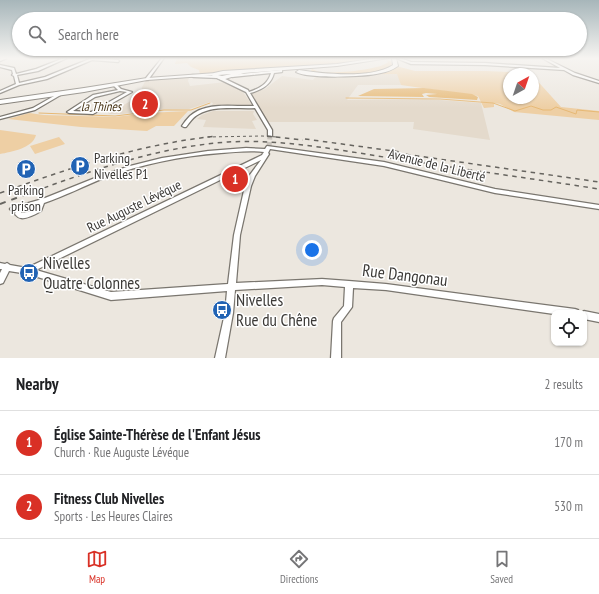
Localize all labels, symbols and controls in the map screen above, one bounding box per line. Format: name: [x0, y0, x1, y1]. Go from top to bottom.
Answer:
search box: [12, 12, 587, 56]
icon: search: [26, 23, 48, 45]
text: Search here: [58, 25, 119, 44]
north arrow: [503, 68, 539, 104]
pin: 2: [132, 89, 158, 119]
water label: la Thines: [81, 98, 123, 115]
street label: Avenue de la Liberté: [387, 144, 488, 186]
place label: Parking Nivelles P1: [94, 149, 148, 183]
parking icon: Parking Nivelles P1: [69, 155, 91, 177]
parking icon: Parking prison: [15, 158, 37, 180]
pin: 1: [222, 164, 248, 194]
street label: Rue Auguste Lévéque: [84, 175, 184, 237]
place label: Parking prison: [8, 181, 44, 215]
your location: [302, 240, 322, 260]
place label: Nivelles Quatre Colonnes: [43, 252, 140, 294]
street label: Rue Dangonau: [361, 259, 449, 291]
bus stop icon: Nivelles Quatre Colonnes: [18, 262, 40, 284]
place label: Nivelles Rue du Chêne: [236, 289, 317, 331]
bus stop icon: Nivelles Rue du Chêne: [211, 299, 233, 321]
map controls: [551, 310, 587, 346]
button: locate: [551, 310, 587, 346]
text: Nearby: [16, 373, 59, 395]
text: 2 results: [544, 376, 583, 393]
text: Église Sainte-Thérèse de l'Enfant Jésus: [54, 425, 260, 444]
text: 1: [26, 434, 32, 451]
text: 170 m: [554, 434, 583, 451]
text: Church · Rue Auguste Lévéque: [54, 444, 189, 461]
text: Fitness Club Nivelles: [54, 489, 164, 508]
text: 2: [26, 498, 32, 515]
text: 530 m: [554, 498, 583, 515]
text: Sports · Les Heures Claires: [54, 508, 173, 525]
tab: Map: [86, 548, 108, 586]
tab: Directions: [280, 548, 318, 586]
tab: Saved: [490, 548, 513, 586]

